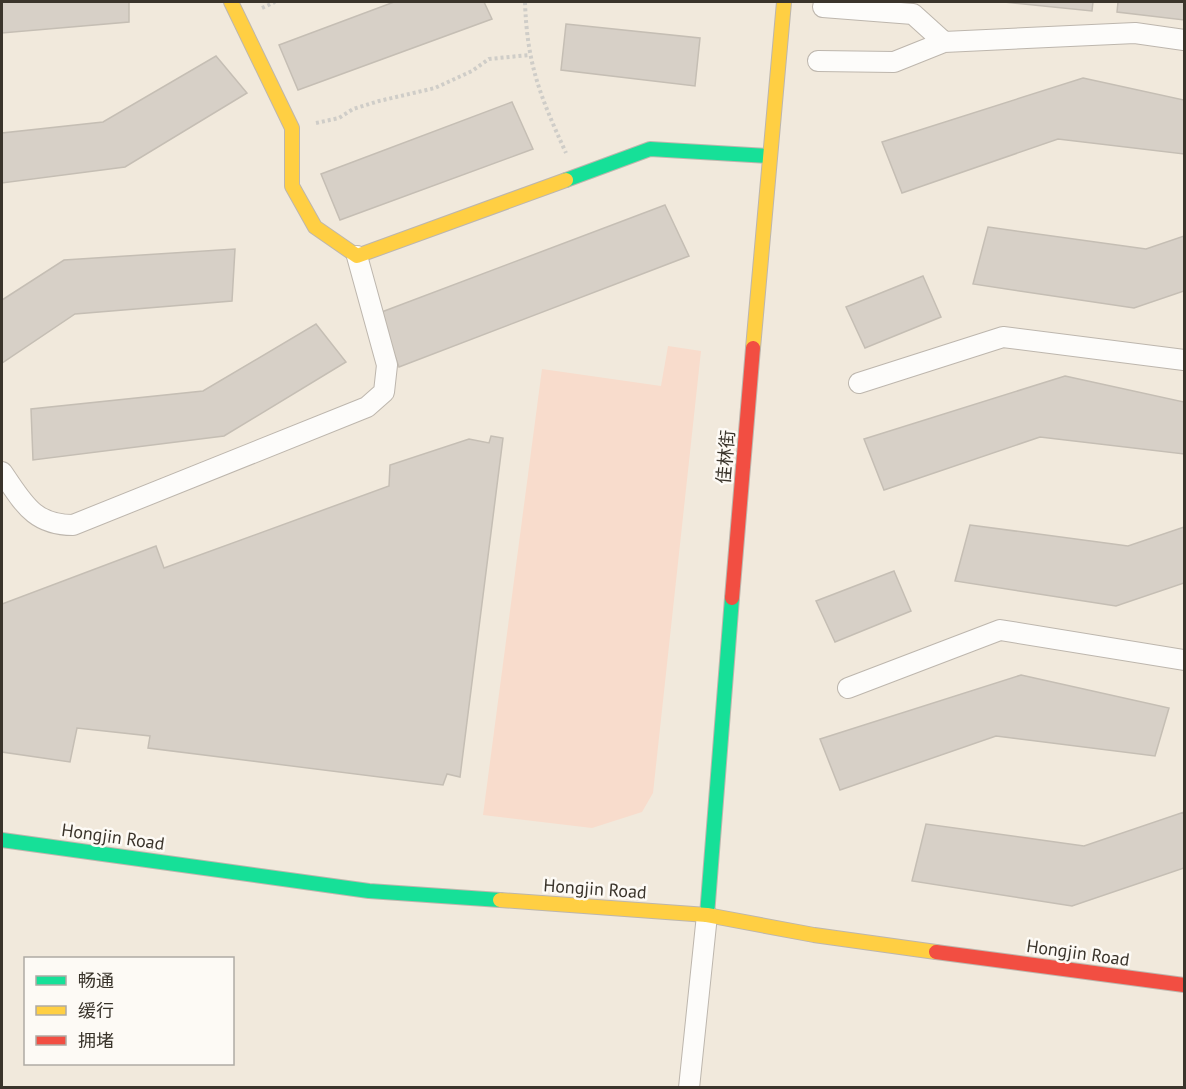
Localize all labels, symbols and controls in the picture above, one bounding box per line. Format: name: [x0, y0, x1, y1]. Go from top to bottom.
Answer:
street label: 佳林街: [712, 429, 739, 485]
street label: Hongjin Road: [60, 818, 166, 855]
street label: Hongjin Road: [543, 873, 648, 904]
street label: Hongjin Road: [1025, 934, 1131, 971]
legend: [24, 957, 234, 1065]
text: 畅通: [78, 969, 114, 992]
text: 缓行: [78, 999, 114, 1022]
text: 拥堵: [78, 1029, 114, 1052]

